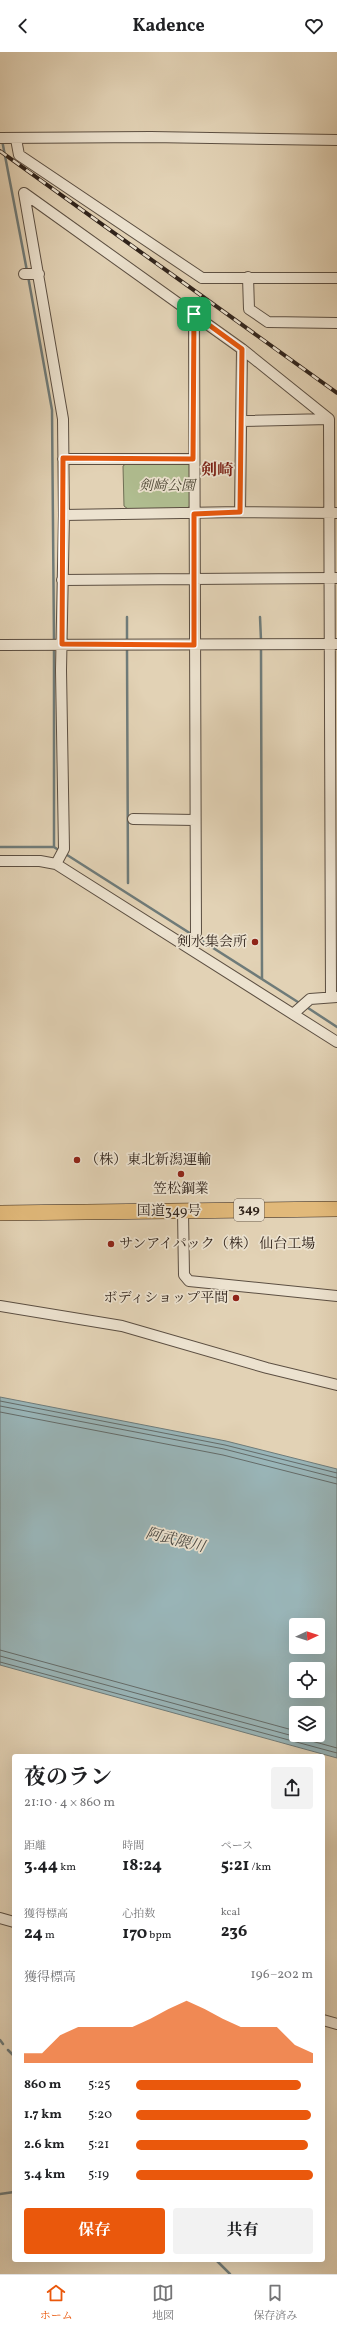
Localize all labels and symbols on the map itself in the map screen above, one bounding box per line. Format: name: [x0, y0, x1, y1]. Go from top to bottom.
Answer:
pin: [177, 297, 211, 331]
district label: 剣崎: [201, 460, 234, 482]
park label: 剣崎公園: [139, 477, 197, 496]
place label: 剣水集会所: [177, 933, 247, 952]
marker: 剣水集会所: [250, 937, 260, 947]
place label: （株）東北新潟運輸: [85, 1151, 211, 1170]
marker: （株）東北新潟運輸: [72, 1155, 82, 1165]
marker: 笠松鋼業: [176, 1169, 186, 1179]
place label: 笠松鋼業: [153, 1180, 209, 1199]
road number: 349: [234, 1199, 264, 1221]
street label: 国道349号: [137, 1202, 201, 1221]
place label: サンアイパック（株） 仙台工場: [119, 1235, 316, 1254]
marker: サンアイパック（株） 仙台工場: [106, 1239, 116, 1249]
place label: ボディショップ平間: [103, 1289, 228, 1308]
marker: ボディショップ平間: [231, 1293, 241, 1303]
water label: 阿武隈川: [143, 1524, 209, 1559]
north arrow: [289, 1618, 325, 1654]

